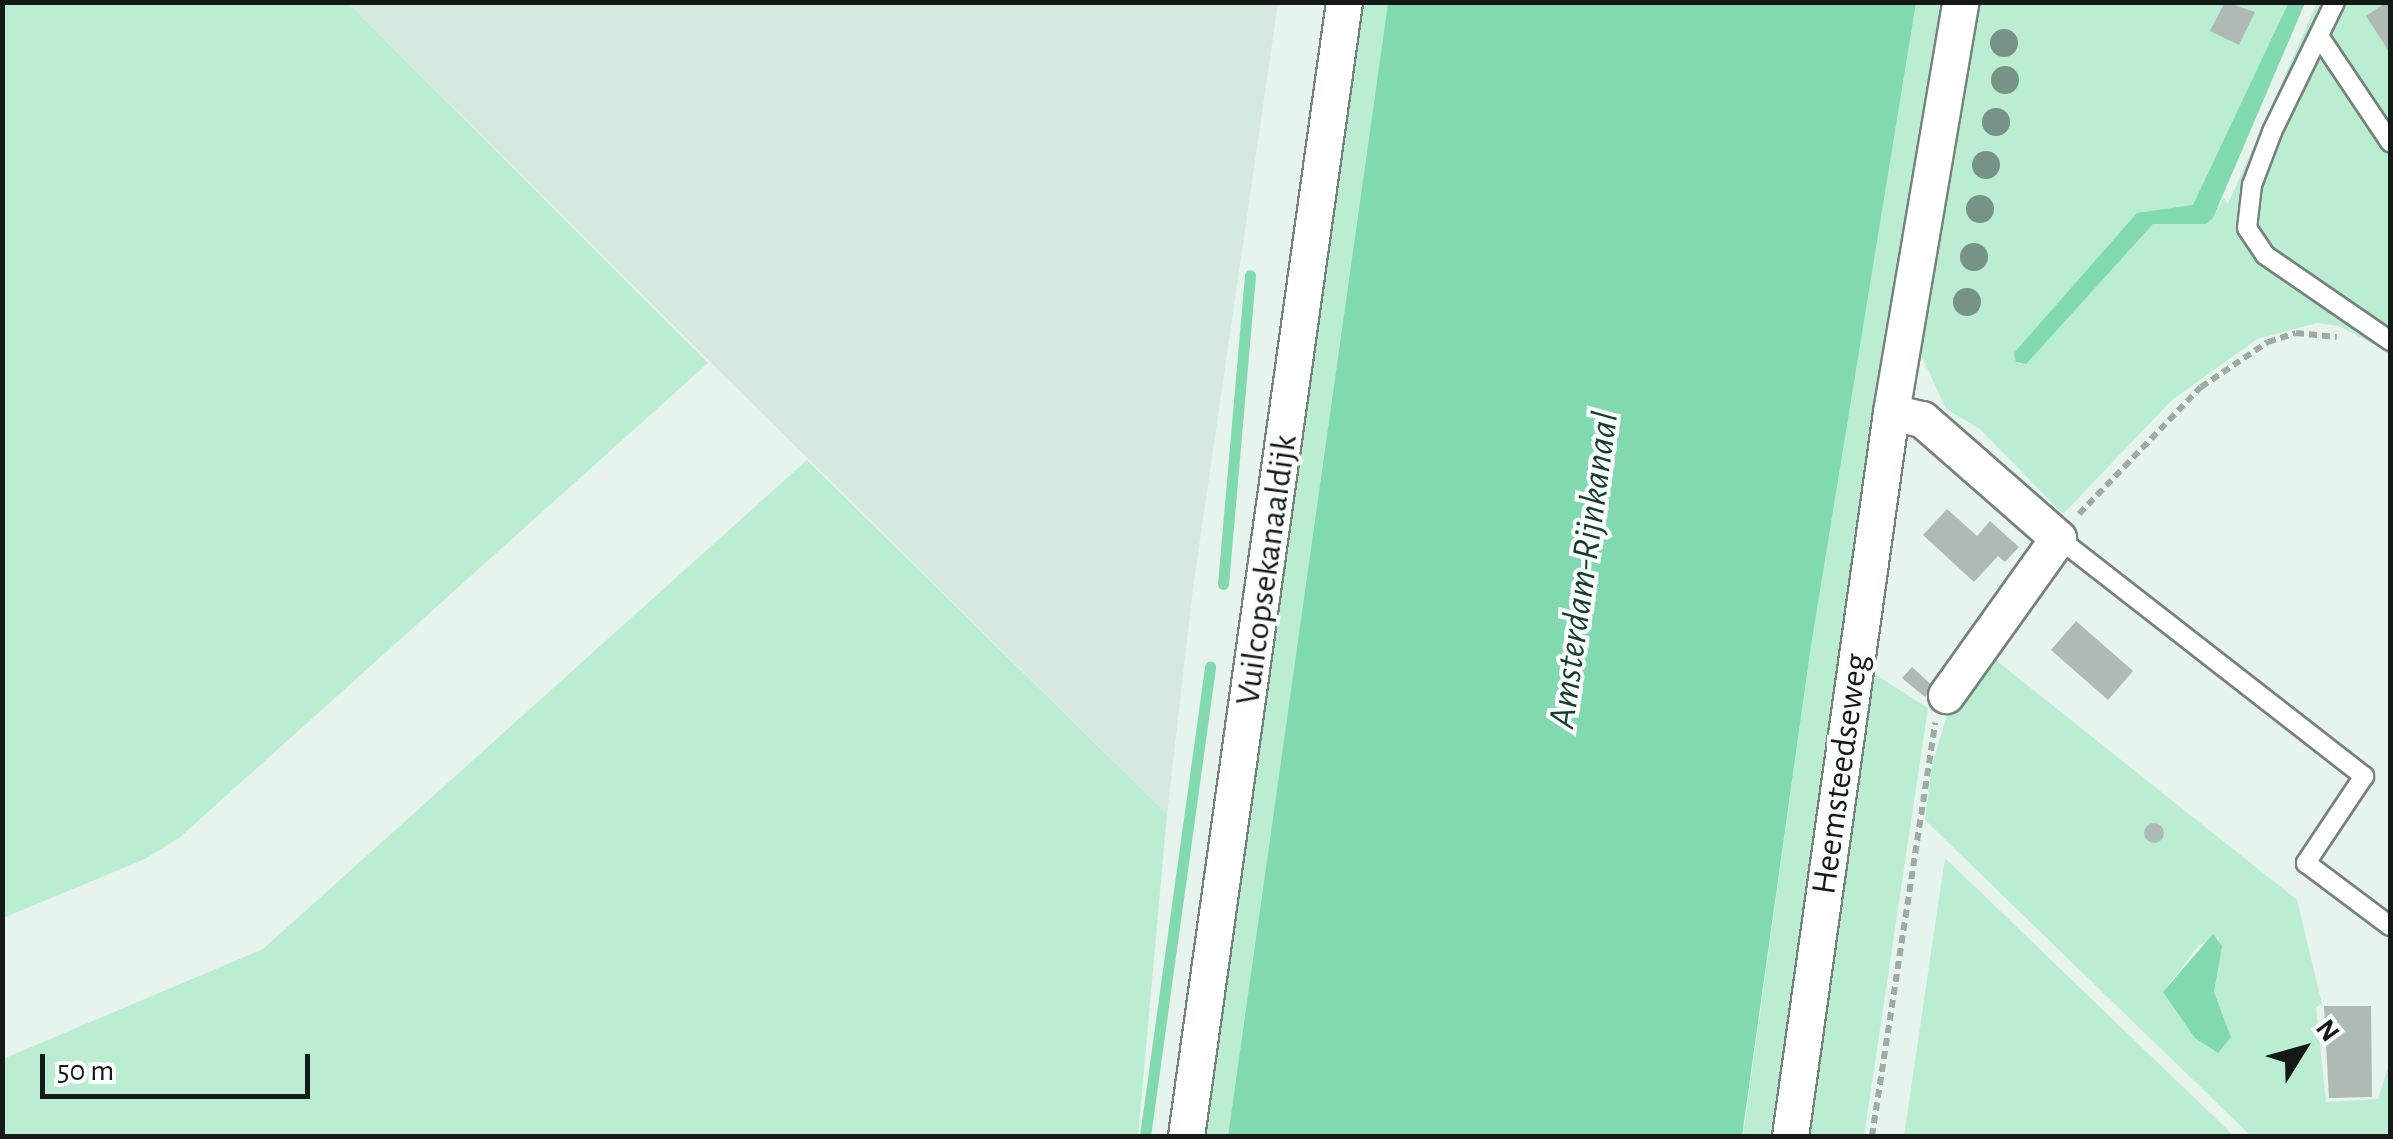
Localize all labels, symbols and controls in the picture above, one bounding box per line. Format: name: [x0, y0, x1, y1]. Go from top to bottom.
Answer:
water label: Amsterdam-Rijnkanaal: [1540, 409, 1630, 731]
street label: Vuilcopsekanaaldijk: [1227, 432, 1307, 708]
street label: Heemsteedseweg: [1803, 651, 1879, 897]
north arrow: [2253, 999, 2353, 1099]
text: N: [2310, 1015, 2344, 1047]
scale bar: [45, 1034, 315, 1096]
text: 50 m: [57, 1056, 114, 1086]

